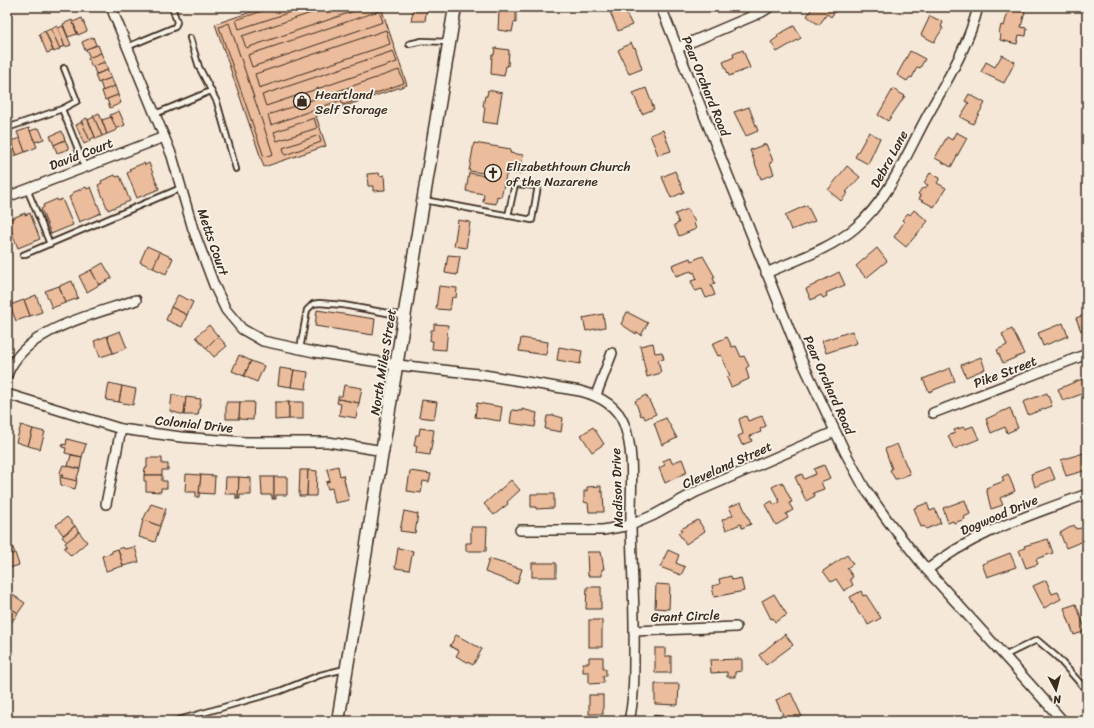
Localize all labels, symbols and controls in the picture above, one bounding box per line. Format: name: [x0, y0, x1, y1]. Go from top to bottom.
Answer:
street label: Pear Orchard Road: [675, 32, 737, 141]
place label: Heartland Self Storage: [315, 83, 388, 121]
shop icon: Heartland Self Storage: [292, 91, 312, 111]
street label: Debra Lane: [864, 126, 915, 192]
street label: David Court: [46, 131, 117, 177]
place label: Elizabethtown Church of the Nazarene: [506, 155, 631, 193]
church icon: Elizabethtown Church of the Nazarene: [483, 163, 503, 183]
street label: Metts Court: [191, 205, 235, 279]
street label: North Miles Street: [363, 307, 403, 417]
street label: Pear Orchard Road: [797, 332, 862, 440]
street label: Pike Street: [970, 349, 1040, 395]
street label: Colonial Drive: [154, 408, 234, 440]
street label: Cleveland Street: [678, 435, 776, 495]
street label: Madison Drive: [604, 447, 630, 528]
street label: Dogwood Drive: [956, 488, 1042, 542]
street label: Grant Circle: [650, 603, 720, 629]
north arrow: [1036, 670, 1076, 710]
text: N: [1052, 689, 1063, 709]

